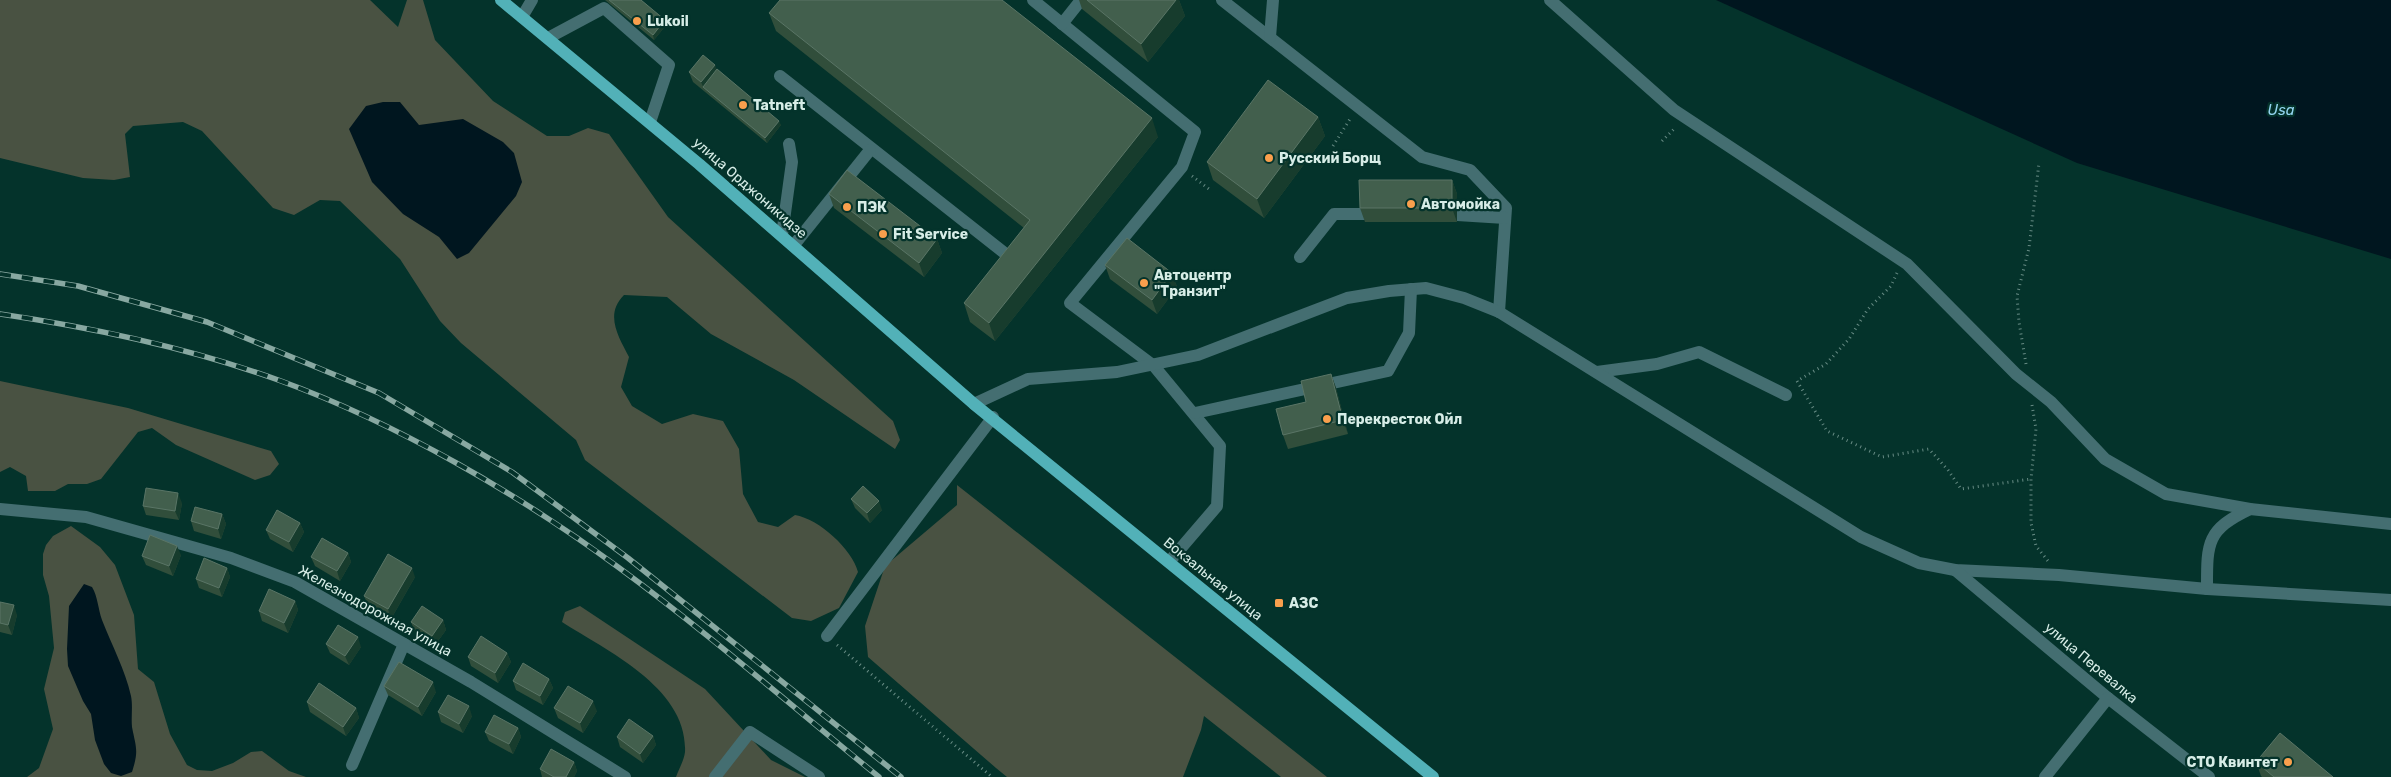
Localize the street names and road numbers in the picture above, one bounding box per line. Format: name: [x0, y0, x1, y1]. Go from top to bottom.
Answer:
street label: улица Орджоникидзе: [689, 134, 811, 242]
street label: Вокзальная улица: [1160, 534, 1266, 624]
street label: Железнодорожная улица: [295, 562, 455, 660]
street label: улица Перевалка: [2041, 619, 2141, 707]

